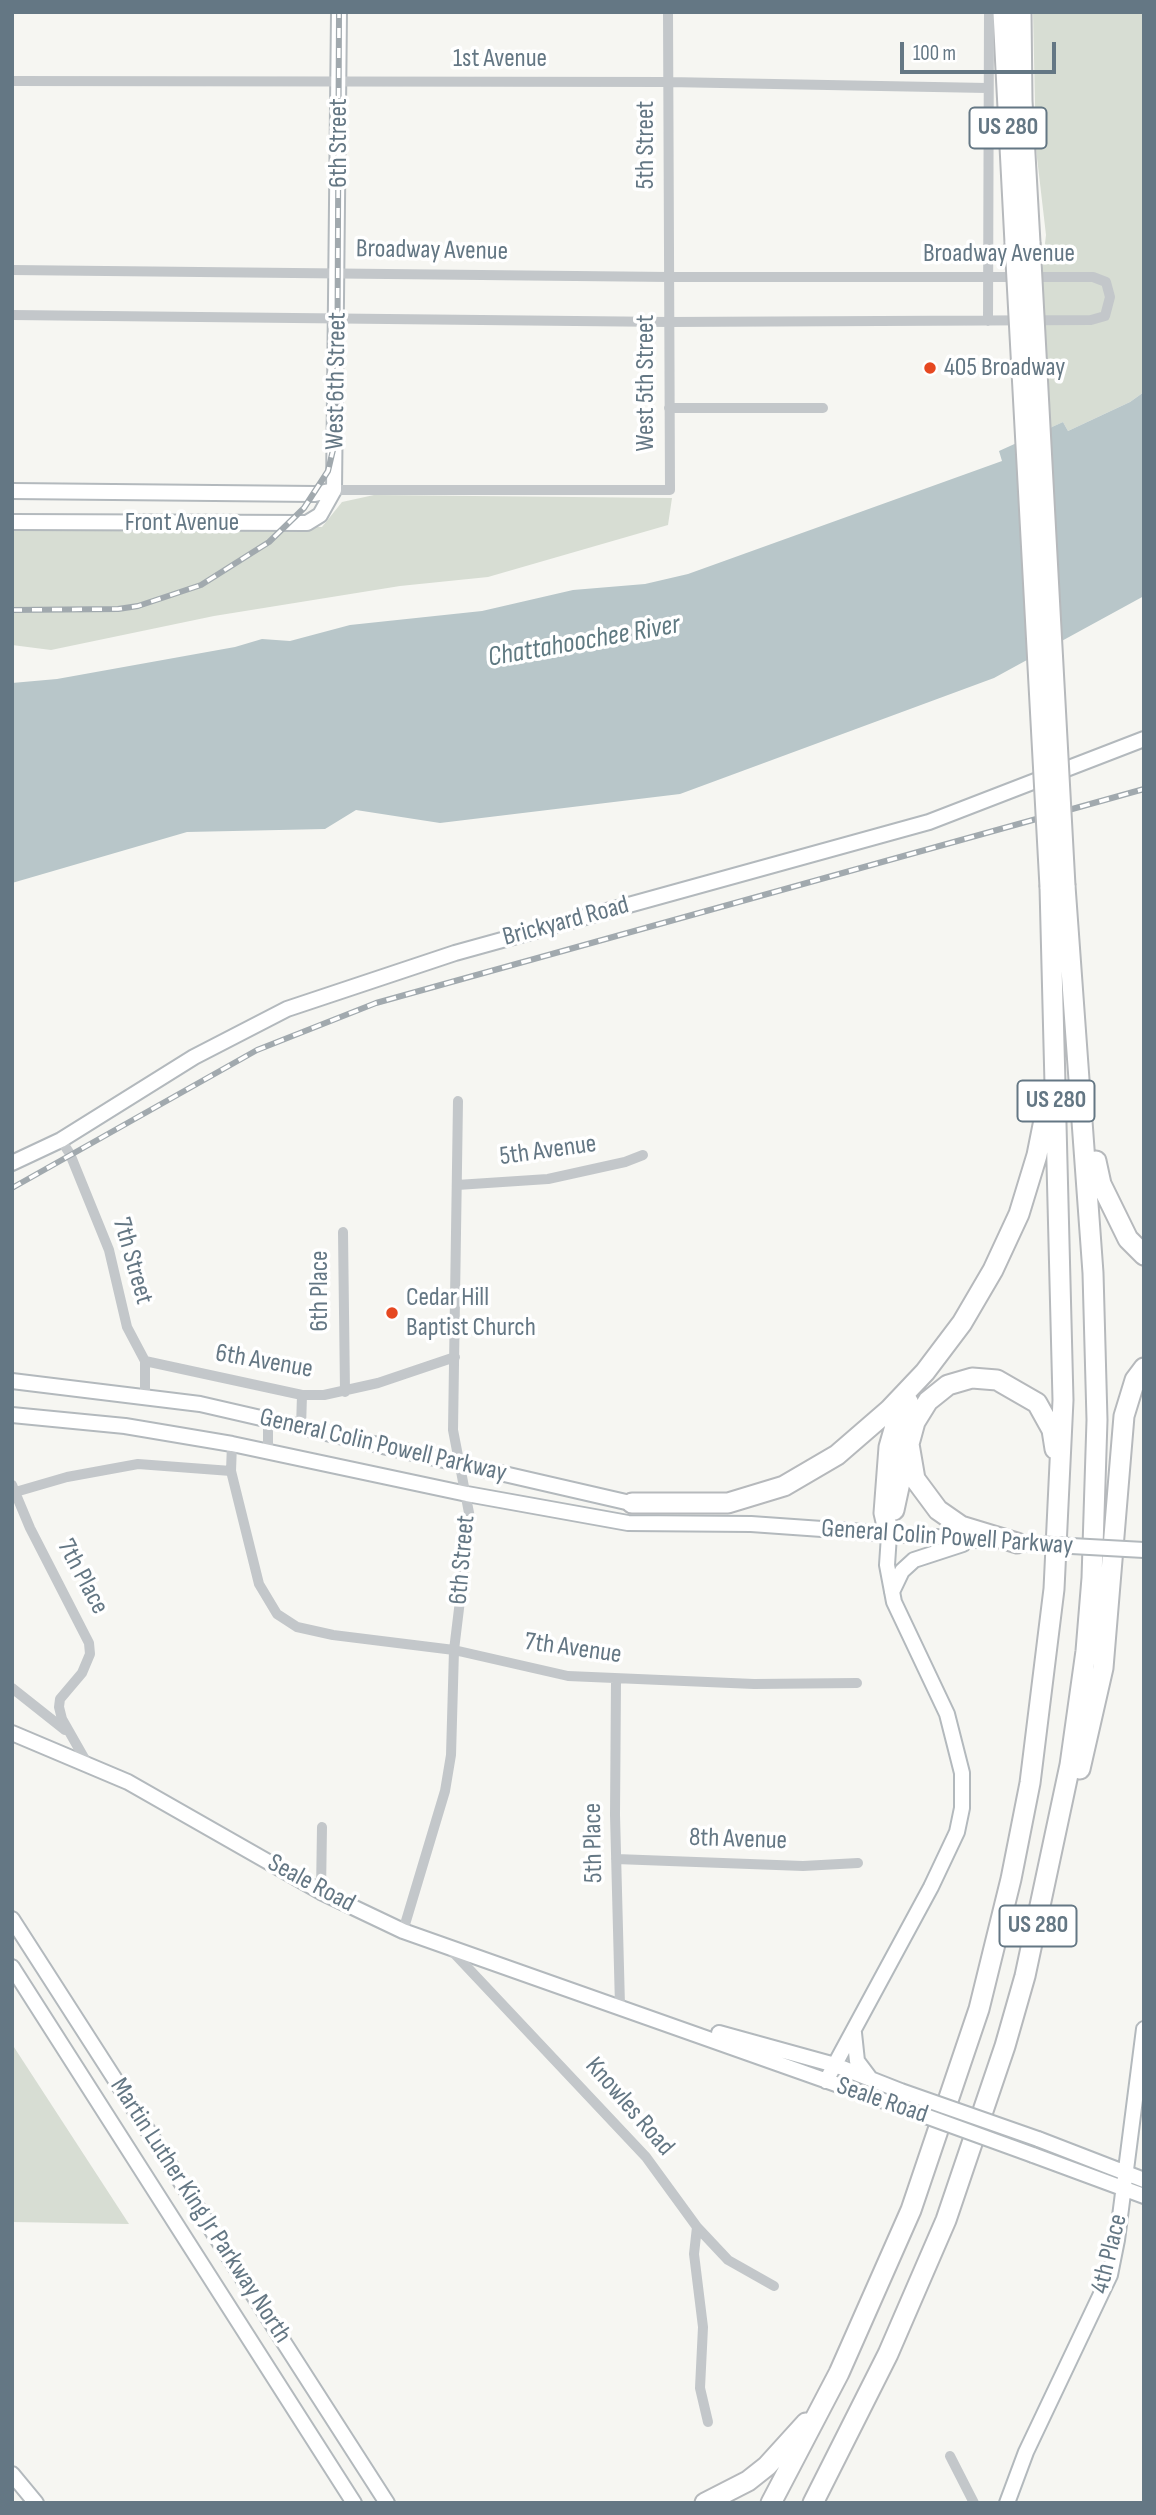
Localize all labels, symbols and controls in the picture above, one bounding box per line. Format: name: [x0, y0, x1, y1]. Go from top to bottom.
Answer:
scale bar: [904, 28, 1060, 72]
text: 100 m: [913, 41, 956, 66]
street label: 1st Avenue: [453, 43, 547, 75]
street label: 6th Street: [323, 98, 355, 188]
street label: 5th Street: [630, 101, 662, 189]
road number: US 280: [970, 107, 1046, 148]
street label: Broadway Avenue: [356, 234, 508, 268]
street label: Broadway Avenue: [923, 238, 1075, 270]
street label: West 6th Street: [320, 312, 354, 450]
street label: West 5th Street: [630, 315, 662, 451]
place label: 405 Broadway: [944, 352, 1065, 384]
marker: 405 Broadway: [922, 360, 938, 376]
street label: Front Avenue: [125, 507, 239, 539]
water label: Chattahoochee River: [485, 609, 683, 675]
street label: Brickyard Road: [500, 890, 632, 954]
road number: US 280: [1018, 1080, 1094, 1121]
street label: 5th Avenue: [498, 1129, 598, 1173]
street label: 7th Street: [105, 1214, 159, 1308]
street label: 6th Place: [304, 1250, 336, 1332]
place label: Cedar Hill Baptist Church: [406, 1282, 536, 1344]
marker: Cedar Hill Baptist Church: [384, 1305, 400, 1321]
street label: 6th Avenue: [213, 1338, 315, 1386]
street label: General Colin Powell Parkway: [257, 1402, 509, 1490]
street label: 6th Street: [444, 1514, 482, 1606]
street label: General Colin Powell Parkway: [820, 1514, 1074, 1562]
street label: 7th Place: [49, 1534, 115, 1620]
street label: 7th Avenue: [523, 1627, 623, 1671]
street label: 5th Place: [578, 1803, 610, 1883]
street label: 8th Avenue: [688, 1823, 788, 1857]
street label: Seale Road: [262, 1848, 360, 1920]
road number: US 280: [1000, 1906, 1076, 1947]
street label: Knowles Road: [578, 2051, 680, 2163]
street label: Seale Road: [832, 2071, 932, 2131]
street label: Martin Luther King Jr Parkway North: [103, 2073, 297, 2349]
street label: 4th Place: [1085, 2211, 1135, 2297]

